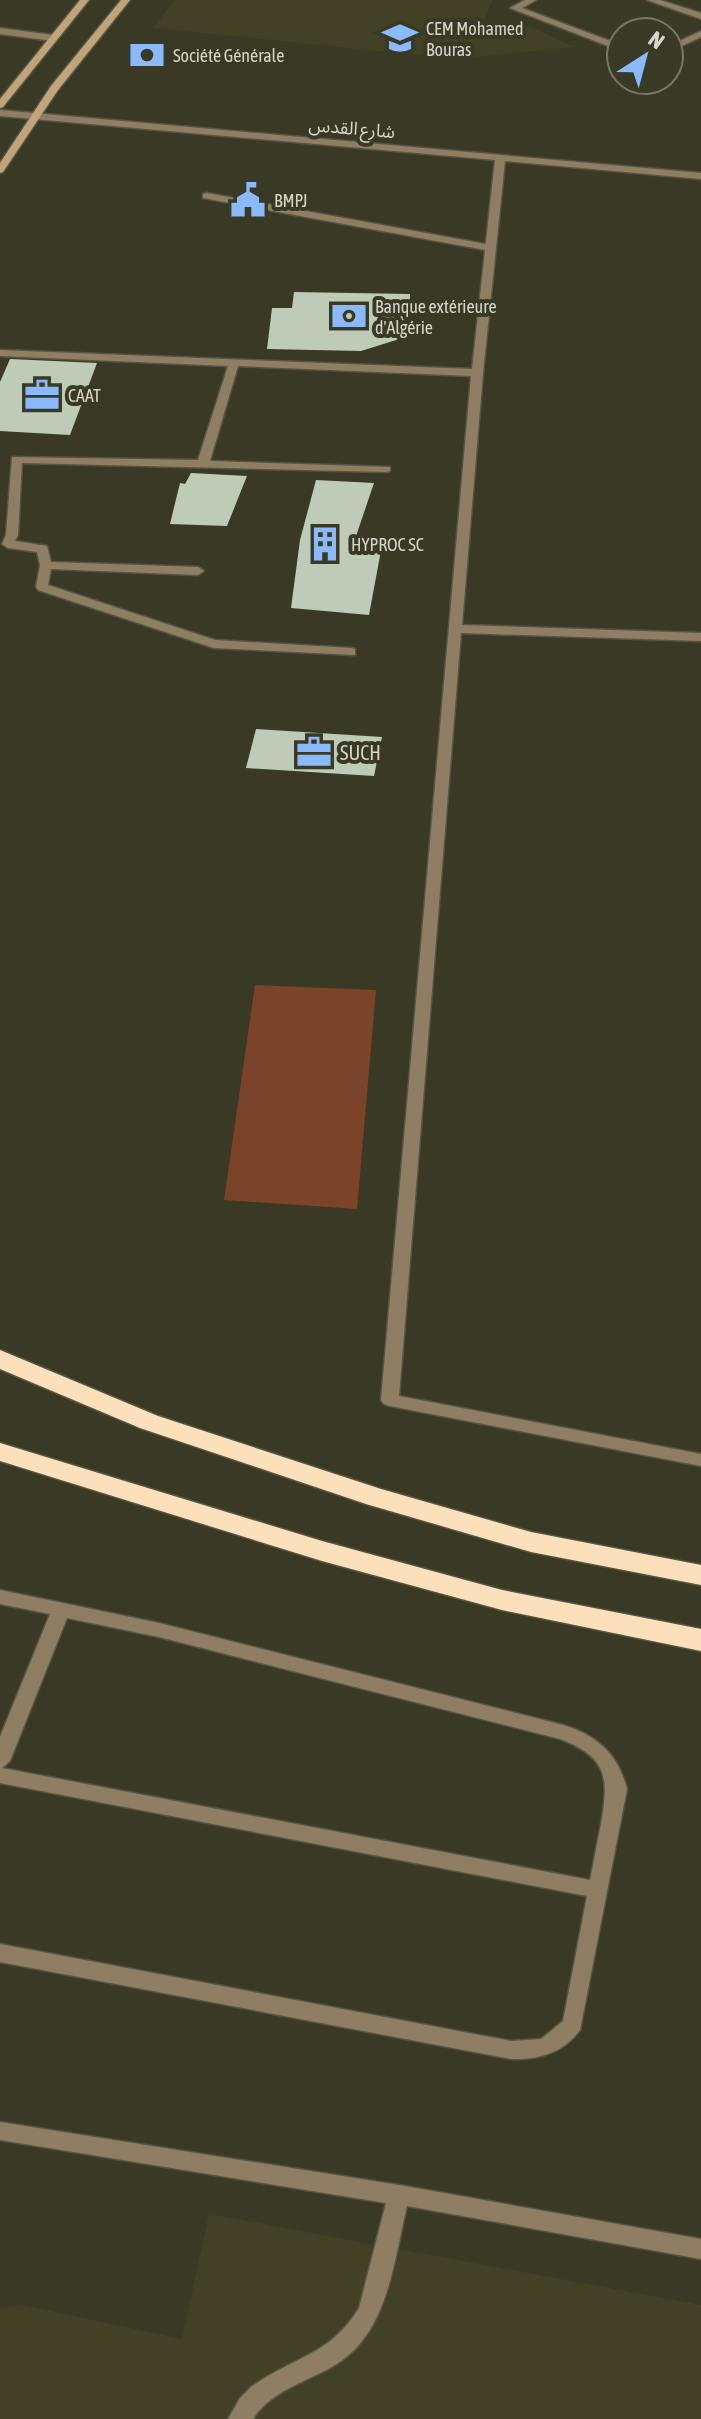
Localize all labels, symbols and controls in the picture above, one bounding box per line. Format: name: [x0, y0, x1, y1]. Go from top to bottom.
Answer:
north arrow: [605, 16, 685, 96]
place label: CEM Mohamed Bouras: [426, 18, 524, 60]
school or university icon: CEM Mohamed Bouras: [381, 19, 419, 57]
text: N: [644, 25, 670, 54]
bank icon: Société Générale: [128, 36, 166, 74]
place label: Société Générale: [173, 45, 284, 66]
street label: شارع القدس: [308, 114, 396, 146]
public building icon: BMPJ: [229, 181, 267, 219]
place label: BMPJ: [274, 190, 308, 211]
place label: Banque extérieure d'Algérie: [375, 296, 497, 338]
bank icon: Banque extérieure d'Algérie: [330, 297, 368, 335]
office icon: CAAT: [23, 376, 61, 414]
place label: CAAT: [68, 385, 101, 406]
building icon: HYPROC SC: [306, 525, 344, 563]
place label: HYPROC SC: [351, 534, 424, 555]
office icon: SUCH: [295, 733, 333, 771]
place label: SUCH: [340, 741, 381, 764]

